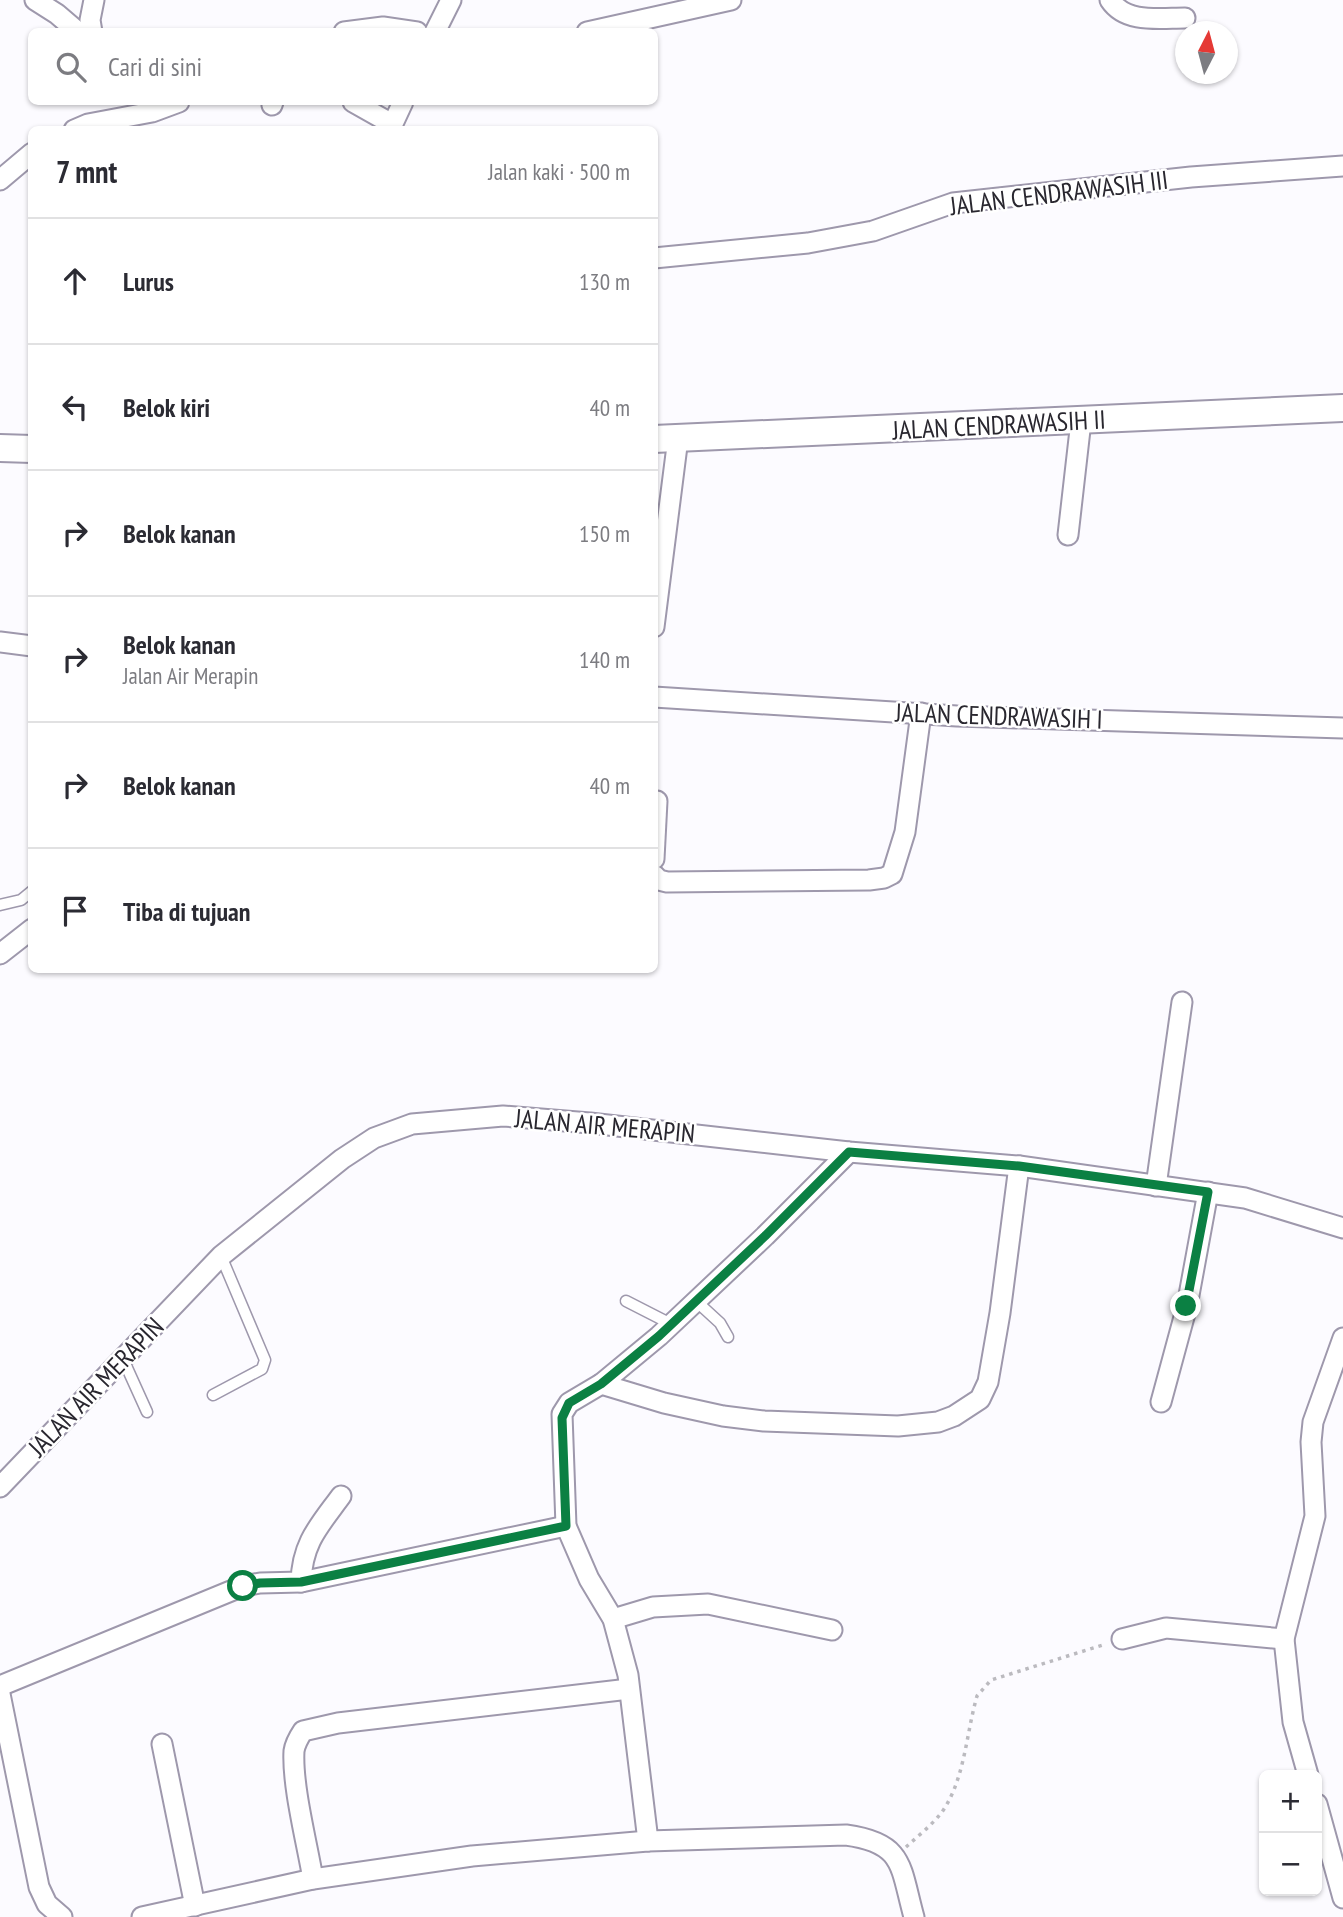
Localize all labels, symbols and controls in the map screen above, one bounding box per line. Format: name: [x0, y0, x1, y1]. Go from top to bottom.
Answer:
north arrow: [1175, 21, 1238, 84]
search box: [28, 28, 658, 105]
icon: search: [52, 48, 90, 86]
text: Cari di sini: [108, 50, 202, 83]
text: 7 mnt: [56, 152, 117, 191]
text: Jalan kaki · 500 m: [488, 157, 630, 186]
street label: JALAN CENDRAWASIH III: [947, 163, 1170, 222]
icon: ahead: [56, 262, 94, 300]
text: Lurus: [123, 265, 174, 298]
text: 130 m: [579, 267, 630, 296]
icon: left: [56, 388, 94, 426]
text: Belok kiri: [123, 391, 210, 424]
text: 40 m: [589, 393, 630, 422]
street label: JALAN CENDRAWASIH II: [891, 402, 1106, 447]
icon: right: [56, 514, 94, 552]
text: Belok kanan: [123, 517, 236, 550]
text: 150 m: [579, 519, 630, 548]
text: Belok kanan: [123, 628, 236, 661]
icon: right: [56, 640, 94, 678]
text: 140 m: [579, 645, 630, 674]
text: Jalan Air Merapin: [123, 661, 258, 690]
street label: JALAN CENDRAWASIH I: [894, 695, 1103, 736]
icon: right: [56, 766, 94, 804]
text: Belok kanan: [123, 769, 236, 802]
text: 40 m: [589, 771, 630, 800]
icon: arrive: [56, 892, 94, 930]
text: Tiba di tujuan: [123, 895, 251, 928]
street label: JALAN AIR MERAPIN: [513, 1101, 696, 1150]
route end: [1170, 1290, 1201, 1321]
street label: JALAN AIR MERAPIN: [20, 1310, 170, 1464]
route start: [227, 1570, 258, 1601]
map controls: [1259, 1770, 1322, 1896]
button: +: [1259, 1770, 1322, 1833]
button: −: [1259, 1833, 1322, 1896]

